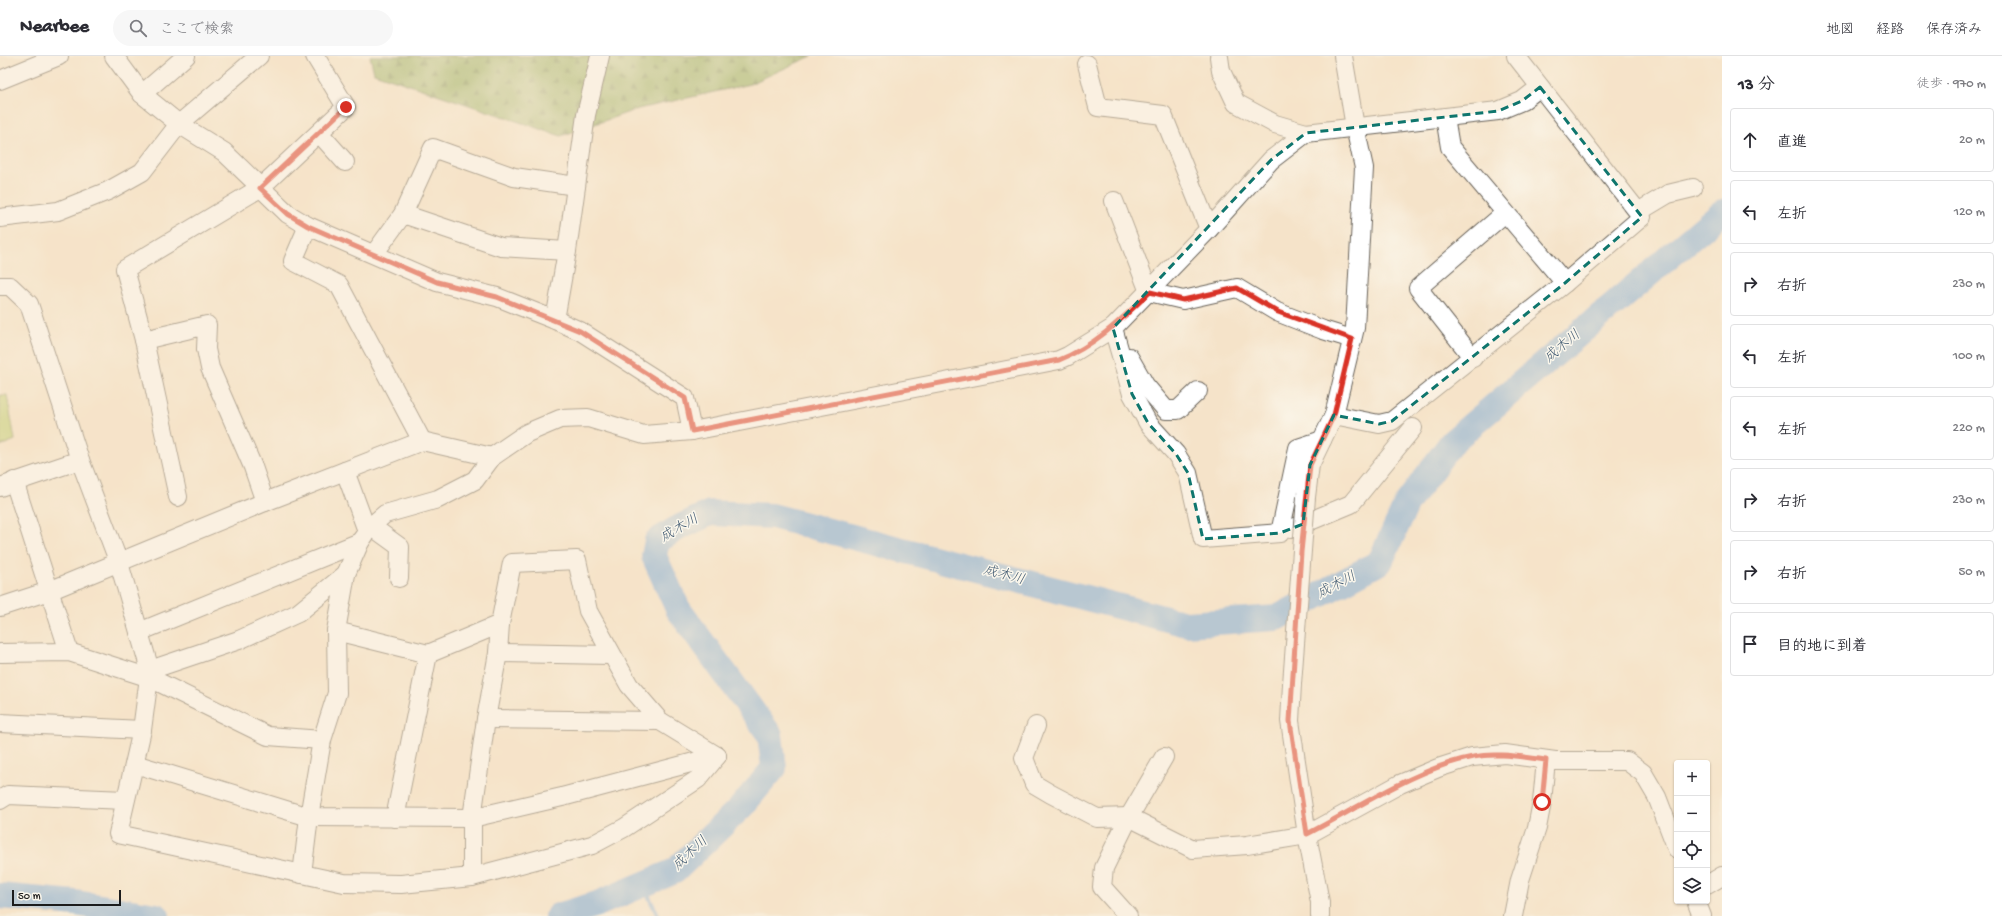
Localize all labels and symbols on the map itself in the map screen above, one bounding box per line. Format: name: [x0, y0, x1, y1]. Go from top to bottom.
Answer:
route end: [337, 98, 355, 116]
water label: 成木川: [1541, 326, 1585, 367]
water label: 成木川: [657, 510, 702, 547]
water label: 成木川: [982, 561, 1027, 590]
water label: 成木川: [1314, 568, 1360, 603]
route start: [1533, 793, 1551, 811]
water label: 成木川: [669, 833, 712, 875]
scale bar: [12, 888, 121, 907]

